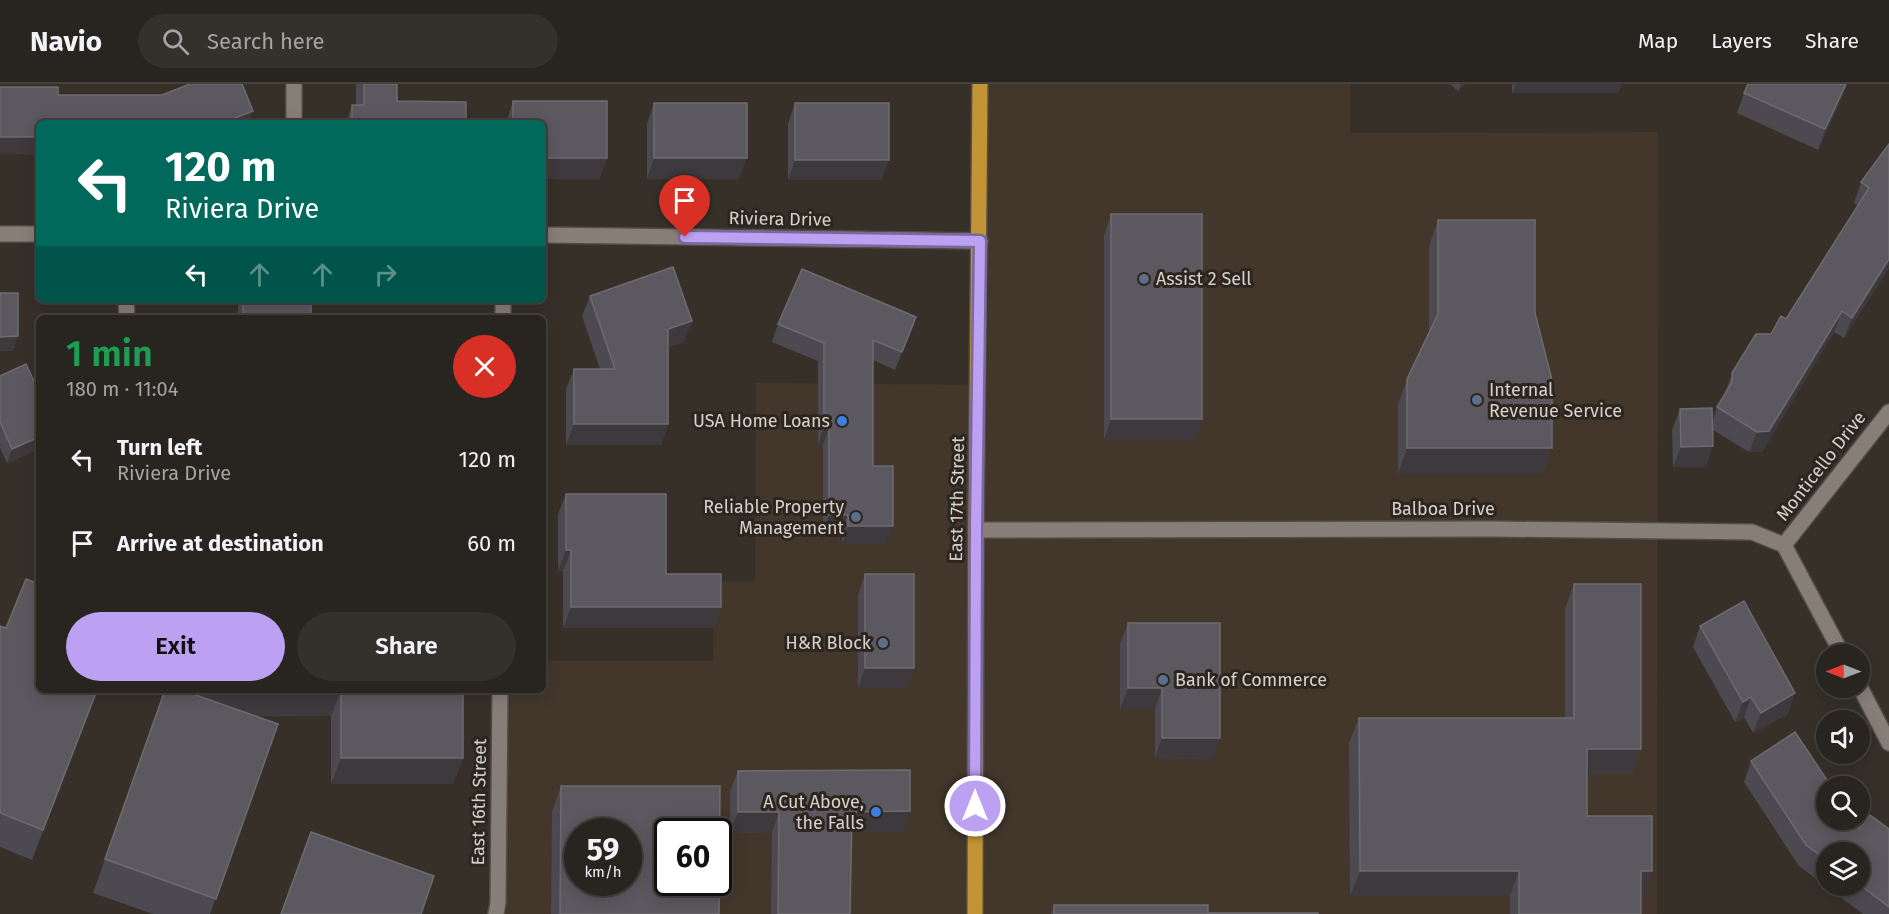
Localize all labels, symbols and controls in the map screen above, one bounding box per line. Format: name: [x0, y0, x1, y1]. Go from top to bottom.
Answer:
search box: [138, 14, 558, 68]
text: Navio: [30, 25, 102, 58]
icon: search: [159, 25, 192, 58]
text: Search here: [207, 28, 325, 55]
text: Map: [1638, 28, 1678, 54]
text: Layers: [1711, 28, 1772, 54]
text: Share: [1805, 28, 1859, 54]
text: 120 m: [165, 142, 276, 192]
icon: left: [66, 144, 144, 222]
pin: [659, 175, 710, 237]
icon: arrive: [668, 184, 701, 217]
text: Riviera Drive: [165, 193, 319, 225]
street label: Riviera Drive: [728, 207, 832, 231]
icon: left: [180, 258, 213, 291]
icon: ahead: [243, 258, 276, 291]
icon: ahead: [306, 258, 339, 291]
icon: right: [369, 258, 402, 291]
place label: Assist 2 Sell: [1156, 268, 1252, 290]
marker: Assist 2 Sell: [1137, 272, 1151, 286]
text: 1 min: [66, 332, 153, 376]
button: close: [453, 335, 516, 398]
text: 180 m · 11:04: [66, 377, 178, 401]
place label: Internal Revenue Service: [1489, 379, 1622, 422]
marker: Internal Revenue Service: [1470, 393, 1484, 407]
street label: Monticello Drive: [1771, 407, 1871, 525]
place label: USA Home Loans: [693, 410, 830, 432]
marker: USA Home Loans: [835, 414, 849, 428]
text: Turn left: [117, 434, 202, 461]
street label: East 17th Street: [945, 436, 969, 562]
icon: left: [66, 443, 99, 476]
text: 120 m: [459, 446, 516, 473]
text: Riviera Drive: [117, 461, 231, 485]
place label: Reliable Property Management: [703, 496, 844, 539]
street label: Balboa Drive: [1391, 498, 1495, 520]
marker: Reliable Property Management: [849, 510, 863, 524]
icon: arrive: [66, 527, 99, 560]
text: Arrive at destination: [117, 530, 324, 557]
text: 60 m: [467, 530, 516, 557]
button: Exit: [66, 612, 285, 681]
button: Share: [297, 612, 516, 681]
place label: H&R Block: [786, 632, 872, 654]
marker: H&R Block: [876, 636, 890, 650]
north arrow: [1816, 644, 1870, 698]
map controls: [1816, 644, 1870, 896]
place label: Bank of Commerce: [1175, 669, 1327, 691]
marker: Bank of Commerce: [1156, 673, 1170, 687]
button: sound: [1816, 710, 1870, 764]
street label: East 16th Street: [467, 738, 491, 866]
position arrow: [943, 774, 1007, 838]
button: search: [1816, 776, 1870, 830]
place label: A Cut Above, the Falls: [763, 791, 864, 834]
marker: A Cut Above, the Falls: [869, 805, 883, 819]
speed limit sign: 60: [654, 818, 732, 896]
text: 59: [587, 832, 619, 868]
button: layers: [1816, 842, 1870, 896]
text: km/h: [584, 863, 622, 881]

